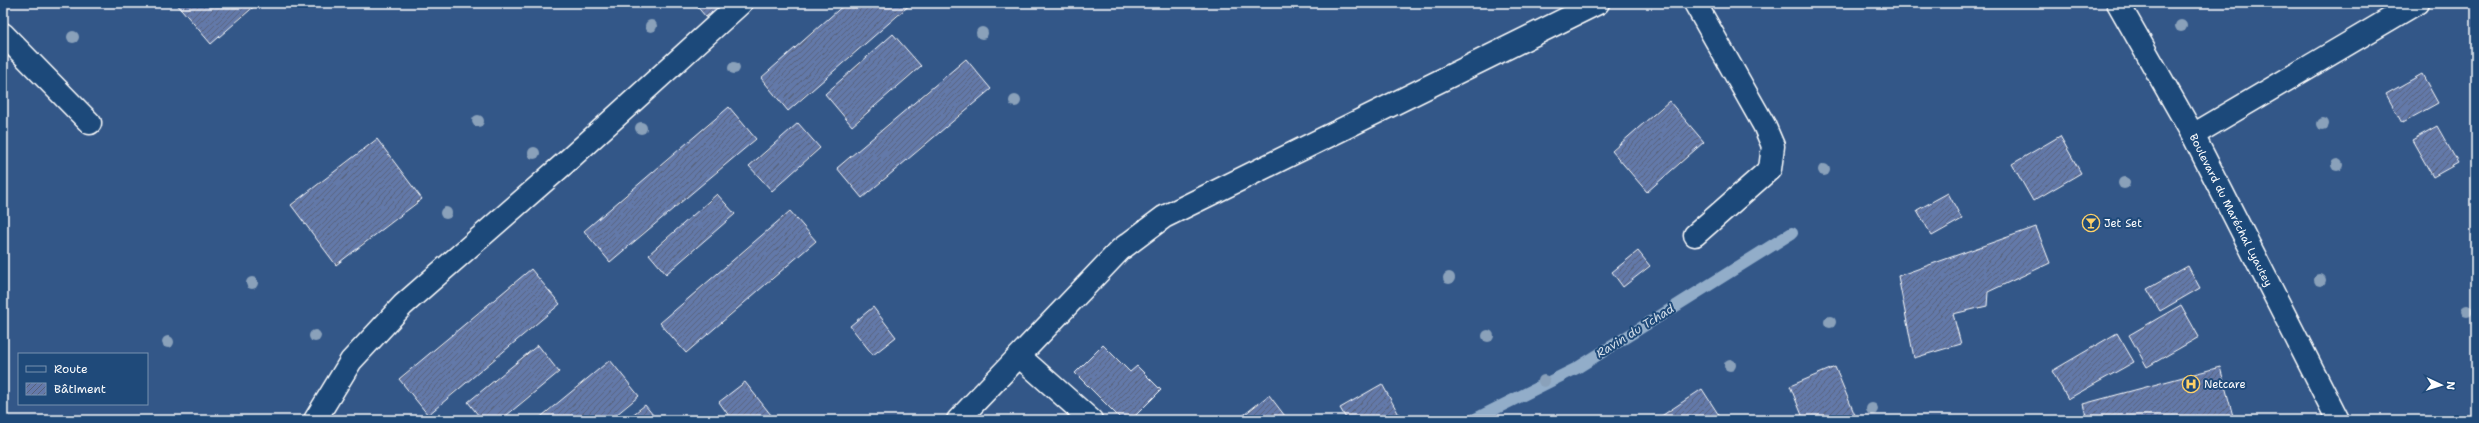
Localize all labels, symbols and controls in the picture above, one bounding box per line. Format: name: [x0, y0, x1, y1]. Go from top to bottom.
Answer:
street label: Boulevard du Maréchal Lyautey: [2186, 131, 2276, 289]
bar icon: Jet Set: [2081, 213, 2101, 233]
place label: Jet Set: [2104, 216, 2142, 231]
water label: Ravin du Tchad: [1593, 300, 1677, 361]
legend: [18, 353, 148, 405]
text: Route: [54, 361, 88, 377]
north arrow: [2421, 365, 2461, 405]
hospital icon: Netcare: [2181, 374, 2201, 394]
place label: Netcare: [2204, 377, 2246, 392]
text: Bâtiment: [54, 381, 106, 397]
text: N: [2443, 381, 2458, 391]

